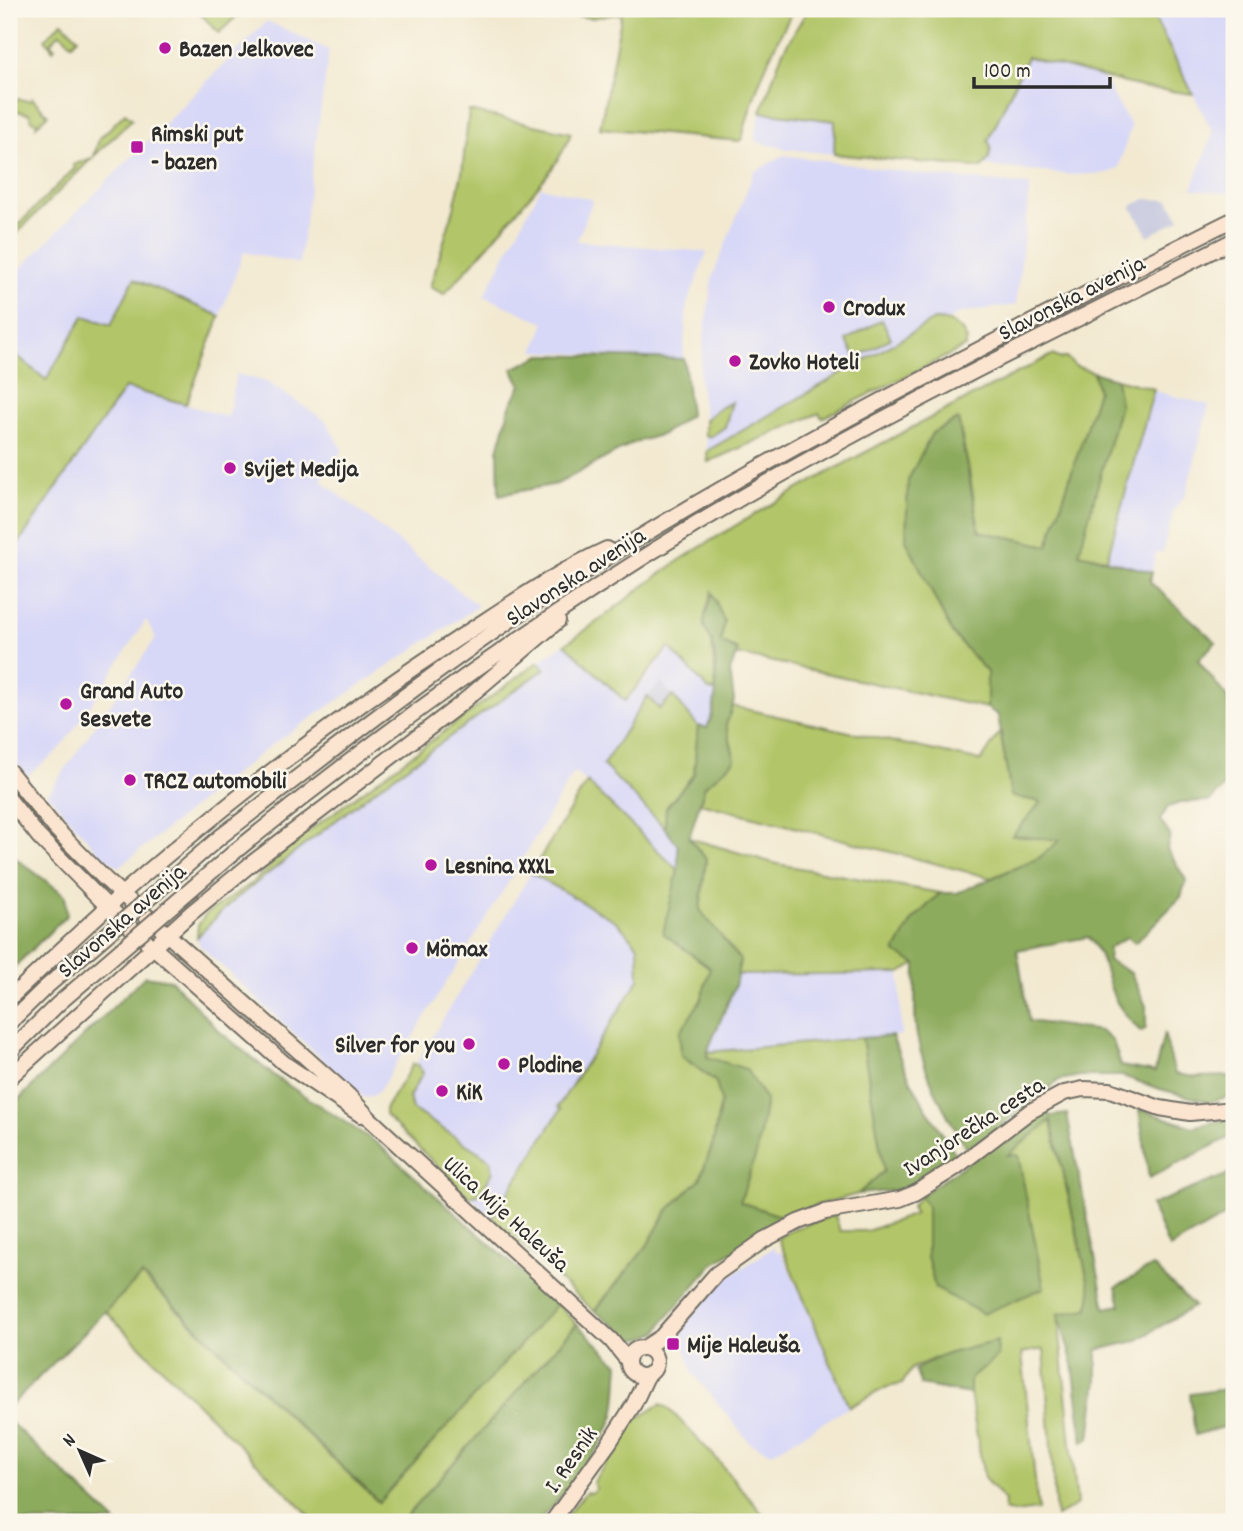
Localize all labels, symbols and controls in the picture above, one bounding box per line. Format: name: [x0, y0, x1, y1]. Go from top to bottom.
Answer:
place label: Bazen Jelkovec: [179, 34, 314, 68]
marker: Bazen Jelkovec: [157, 40, 173, 56]
scale bar: [974, 46, 1110, 90]
text: 100 m: [984, 58, 1031, 88]
place label: Rimski put - bazen: [151, 119, 244, 181]
marker: Rimski put - bazen: [129, 139, 145, 155]
street label: Slavonska avenija: [993, 248, 1152, 351]
place label: Crodux: [843, 293, 905, 327]
marker: Crodux: [821, 299, 837, 315]
place label: Zovko Hoteli: [749, 347, 859, 381]
marker: Zovko Hoteli: [727, 353, 743, 369]
place label: Svijet Medija: [244, 454, 359, 488]
marker: Svijet Medija: [222, 460, 238, 476]
street label: Slavonska avenija: [500, 520, 654, 637]
place label: Grand Auto Sesvete: [80, 676, 183, 738]
marker: Grand Auto Sesvete: [58, 696, 74, 712]
place label: TRCZ automobili: [144, 766, 287, 800]
marker: TRCZ automobili: [122, 772, 138, 788]
place label: Lesnina XXXL: [445, 851, 554, 885]
street label: Slavonska avenija: [51, 856, 195, 988]
marker: Lesnina XXXL: [423, 857, 439, 873]
place label: Mömax: [426, 934, 487, 968]
marker: Mömax: [404, 940, 420, 956]
place label: Silver for you: [335, 1030, 455, 1064]
marker: Silver for you: [461, 1036, 477, 1052]
place label: Plodine: [518, 1050, 583, 1084]
marker: Plodine: [496, 1056, 512, 1072]
street label: Ivanjorečka cesta: [897, 1069, 1053, 1187]
place label: KiK: [456, 1077, 483, 1111]
marker: KiK: [434, 1083, 450, 1099]
street label: Ulica Mije Haleuša: [434, 1149, 577, 1282]
place label: Mije Haleuša: [687, 1330, 800, 1364]
marker: Mije Haleuša: [665, 1336, 681, 1352]
north arrow: [46, 1416, 116, 1486]
street label: I. Resnik: [537, 1420, 608, 1501]
text: N: [58, 1429, 83, 1454]

